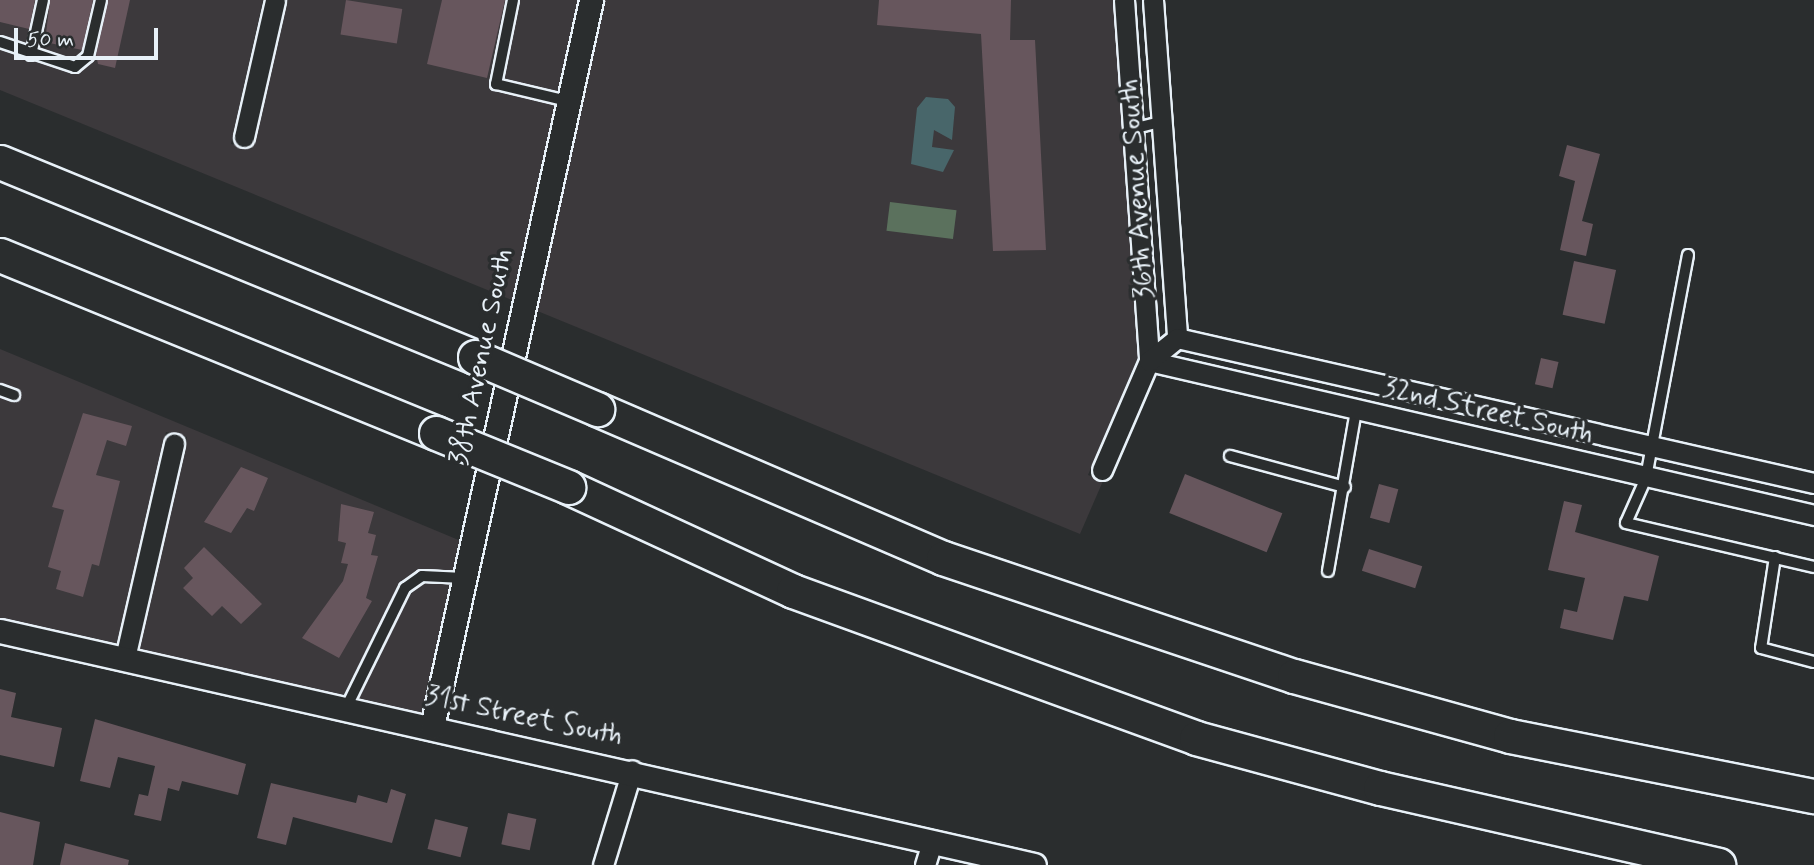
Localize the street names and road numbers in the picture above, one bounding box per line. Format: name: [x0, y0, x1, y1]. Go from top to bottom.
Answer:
street label: 36th Avenue South: [1114, 80, 1162, 298]
street label: 38th Avenue South: [443, 248, 521, 466]
street label: 32nd Street South: [1381, 372, 1595, 452]
street label: 31st Street South: [423, 680, 625, 754]

